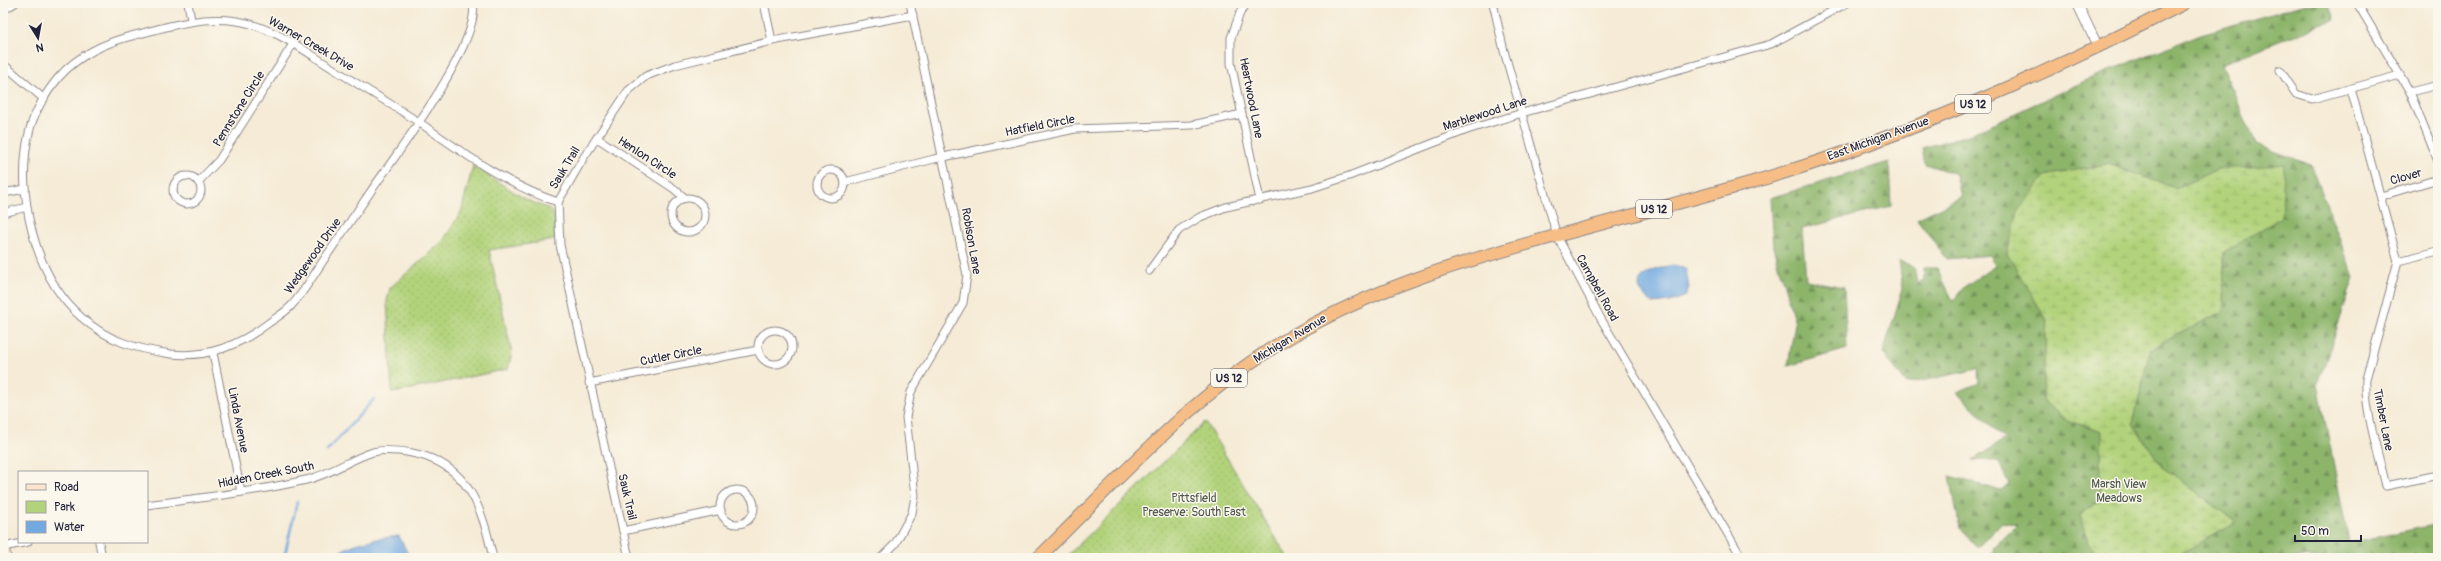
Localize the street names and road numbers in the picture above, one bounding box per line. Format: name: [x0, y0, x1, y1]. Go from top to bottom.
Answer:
street label: Warner Creek Drive: [266, 13, 356, 75]
street label: Heartwood Lane: [1236, 56, 1266, 140]
street label: Pennstone Circle: [210, 68, 268, 150]
street label: Marblewood Lane: [1441, 93, 1529, 135]
road number: US 12: [1955, 95, 1991, 113]
street label: Hatfield Circle: [1004, 112, 1076, 140]
street label: East Michigan Avenue: [1825, 114, 1931, 164]
street label: Henlon Circle: [615, 134, 679, 183]
street label: Sauk Trail: [546, 144, 584, 192]
street label: Clover: [2388, 165, 2424, 189]
road number: US 12: [1636, 200, 1672, 218]
street label: Robison Lane: [958, 207, 984, 275]
street label: Wedgewood Drive: [281, 215, 345, 297]
street label: Campbell Road: [1572, 252, 1622, 324]
street label: Michigan Avenue: [1251, 311, 1329, 367]
street label: Cutler Circle: [639, 343, 703, 369]
road number: US 12: [1211, 369, 1247, 387]
street label: Linda Avenue: [224, 386, 252, 454]
street label: Timber Lane: [2370, 388, 2396, 452]
street label: Hidden Creek South: [217, 458, 316, 492]
street label: Sauk Trail: [614, 472, 640, 522]

